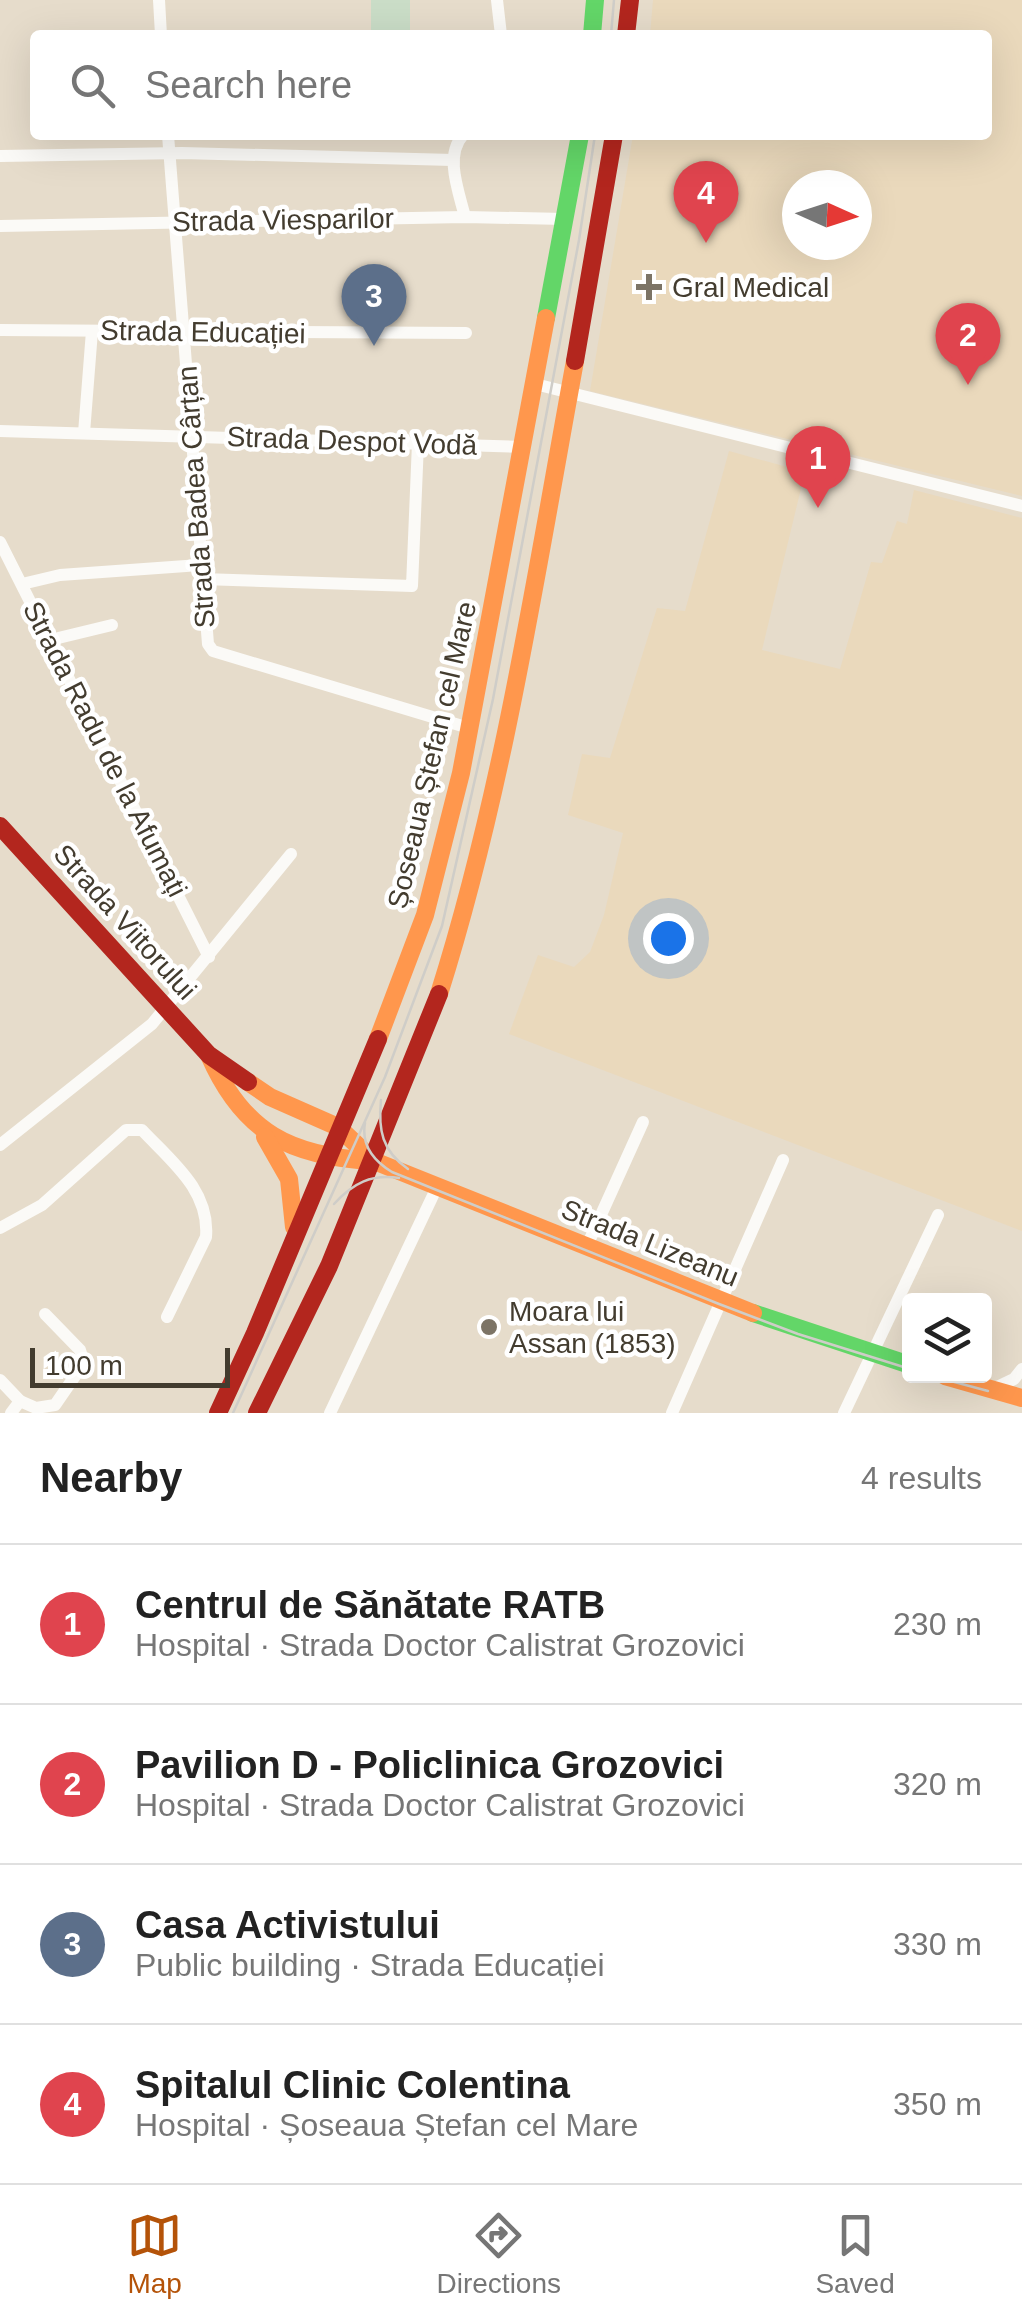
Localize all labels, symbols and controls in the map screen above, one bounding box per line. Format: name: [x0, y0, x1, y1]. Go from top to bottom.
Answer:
search box: [30, 30, 992, 140]
icon: search: [65, 58, 120, 113]
text: Search here: [145, 64, 352, 106]
pin: 4: [674, 160, 738, 243]
north arrow: [782, 170, 872, 260]
street label: Strada Viesparilor: [172, 203, 394, 237]
pin: 3: [342, 264, 406, 346]
place label: Gral Medical: [672, 272, 829, 303]
marker: Gral Medical: [636, 274, 662, 300]
pin: 2: [936, 302, 1000, 385]
street label: Strada Educației: [100, 315, 306, 349]
street label: Strada Badea Cârțan: [171, 365, 221, 629]
street label: Strada Despot Vodă: [226, 421, 478, 461]
pin: 1: [786, 426, 850, 508]
street label: Strada Radu de la Afumați: [17, 596, 193, 902]
street label: Șoseaua Ștefan cel Mare: [382, 598, 482, 912]
street label: Strada Viitorului: [48, 838, 202, 1006]
your location: [643, 913, 694, 964]
street label: Strada Lizeanu: [557, 1193, 743, 1293]
map controls: [902, 1293, 992, 1383]
button: layers: [902, 1293, 992, 1383]
place label: Moara lui Assan (1853): [509, 1296, 676, 1359]
marker: Moara lui Assan (1853): [478, 1316, 500, 1338]
scale bar: [30, 1343, 230, 1388]
text: 100 m: [45, 1350, 123, 1381]
text: Nearby: [40, 1454, 182, 1501]
text: 4 results: [861, 1460, 982, 1496]
text: Centrul de Sănătate RATB: [135, 1584, 605, 1626]
text: 1: [64, 1606, 81, 1642]
text: 230 m: [893, 1606, 982, 1642]
text: Hospital · Strada Doctor Calistrat Grozovici: [135, 1627, 745, 1663]
text: Pavilion D - Policlinica Grozovici: [135, 1744, 724, 1786]
text: 2: [64, 1766, 81, 1802]
text: 320 m: [893, 1766, 982, 1802]
text: Hospital · Strada Doctor Calistrat Grozovici: [135, 1787, 745, 1823]
text: Casa Activistului: [135, 1904, 440, 1946]
text: 3: [64, 1926, 81, 1962]
text: 330 m: [893, 1926, 982, 1962]
text: Public building · Strada Educației: [135, 1947, 605, 1983]
text: Spitalul Clinic Colentina: [135, 2064, 570, 2106]
text: 4: [64, 2086, 81, 2122]
text: 350 m: [893, 2086, 982, 2122]
text: Hospital · Șoseaua Ștefan cel Mare: [135, 2107, 638, 2143]
tab: Map: [127, 2208, 182, 2300]
tab: Directions: [437, 2208, 561, 2300]
tab: Saved: [815, 2208, 895, 2300]

